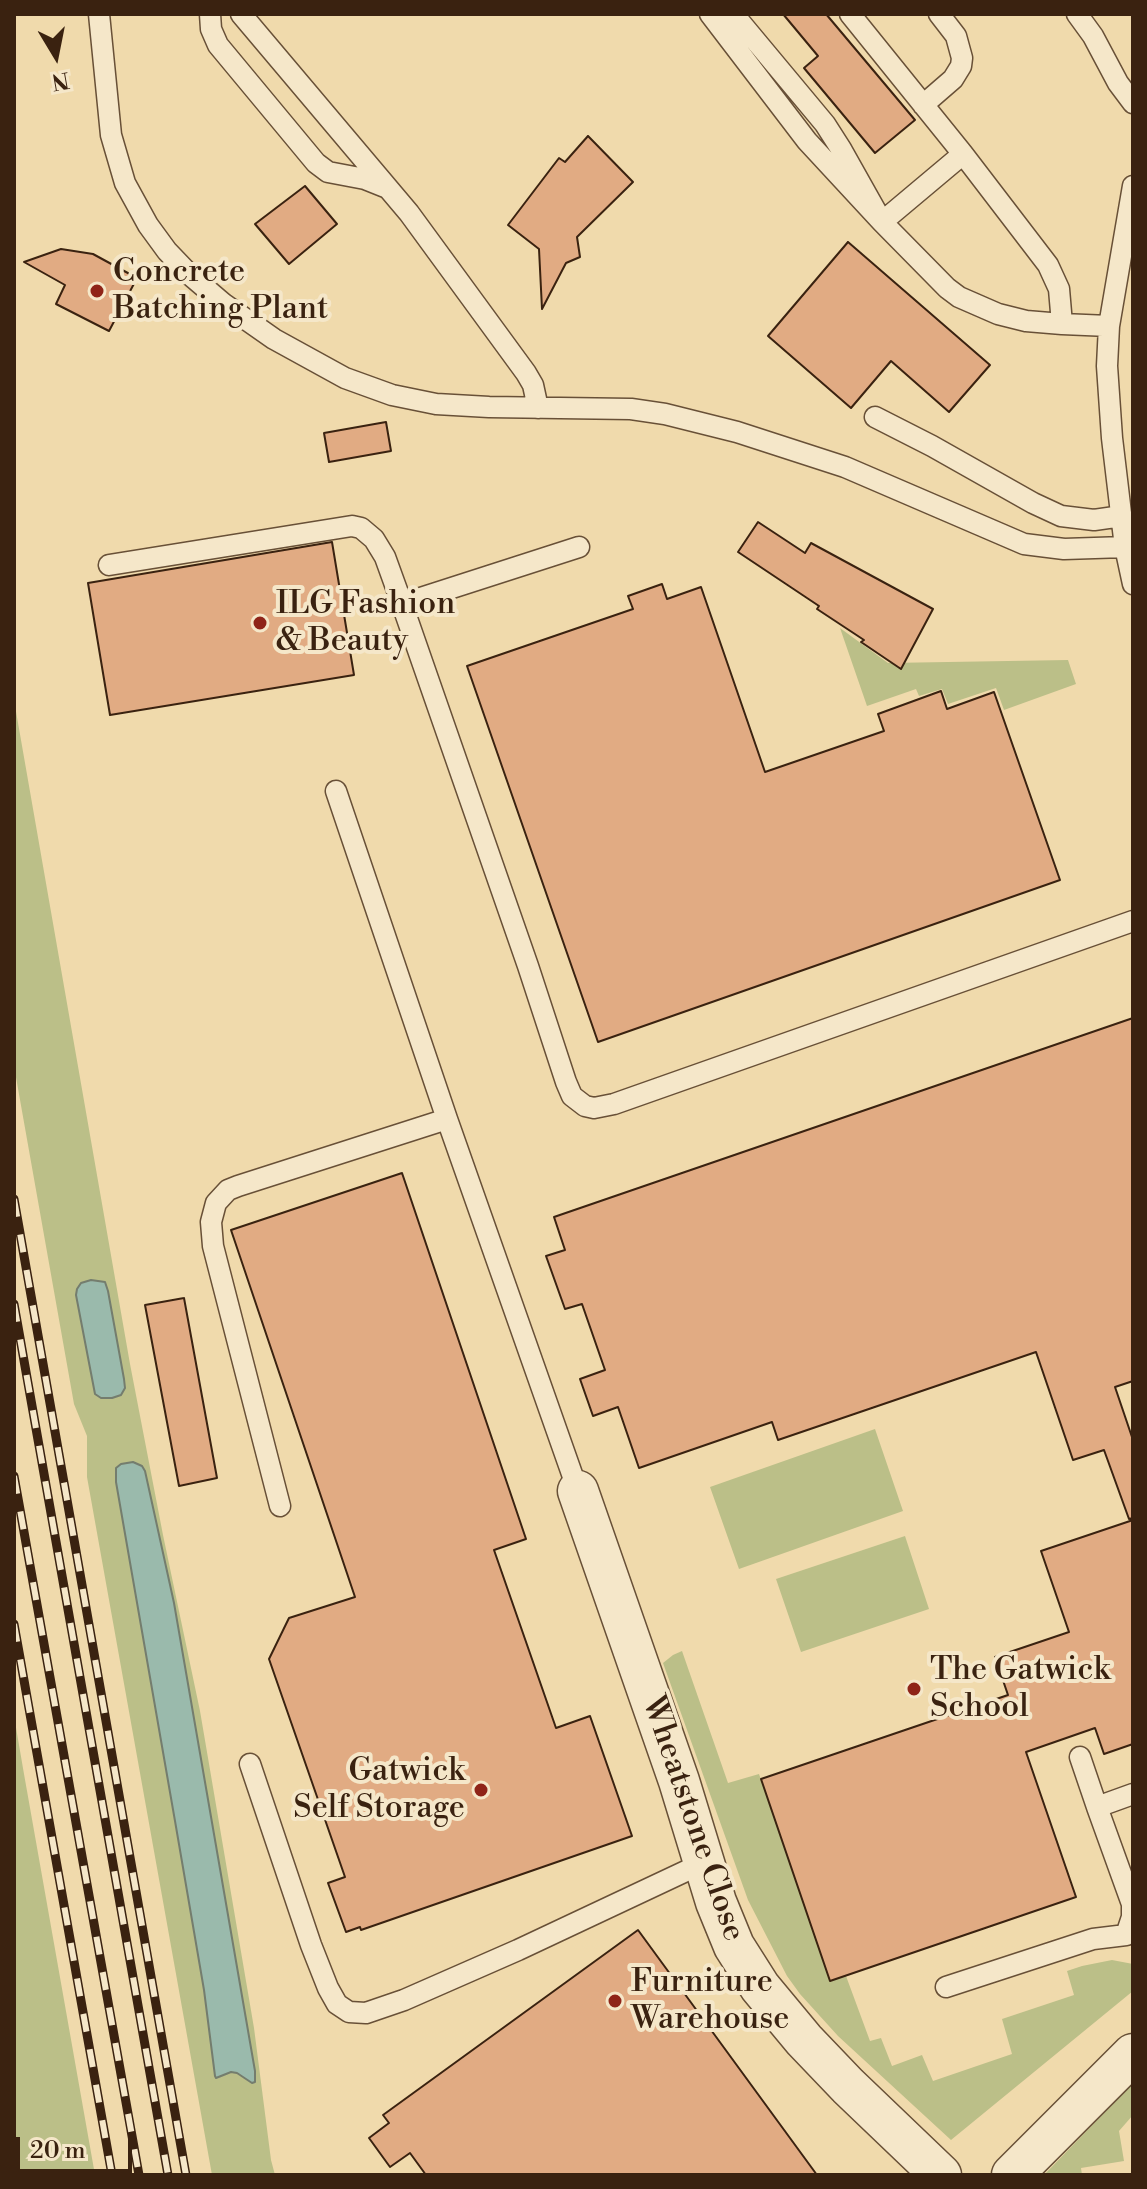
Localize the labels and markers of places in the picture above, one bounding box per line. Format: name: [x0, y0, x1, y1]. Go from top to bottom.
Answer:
place label: Concrete Batching Plant: [113, 254, 328, 329]
marker: Concrete Batching Plant: [88, 282, 106, 300]
place label: ILG Fashion & Beauty: [276, 586, 455, 661]
marker: ILG Fashion & Beauty: [251, 614, 269, 632]
place label: The Gatwick School: [930, 1652, 1110, 1727]
marker: The Gatwick School: [905, 1680, 923, 1698]
place label: Gatwick Self Storage: [293, 1753, 465, 1828]
marker: Gatwick Self Storage: [472, 1781, 490, 1799]
place label: Furniture Warehouse: [631, 1964, 789, 2039]
marker: Furniture Warehouse: [606, 1992, 624, 2010]

